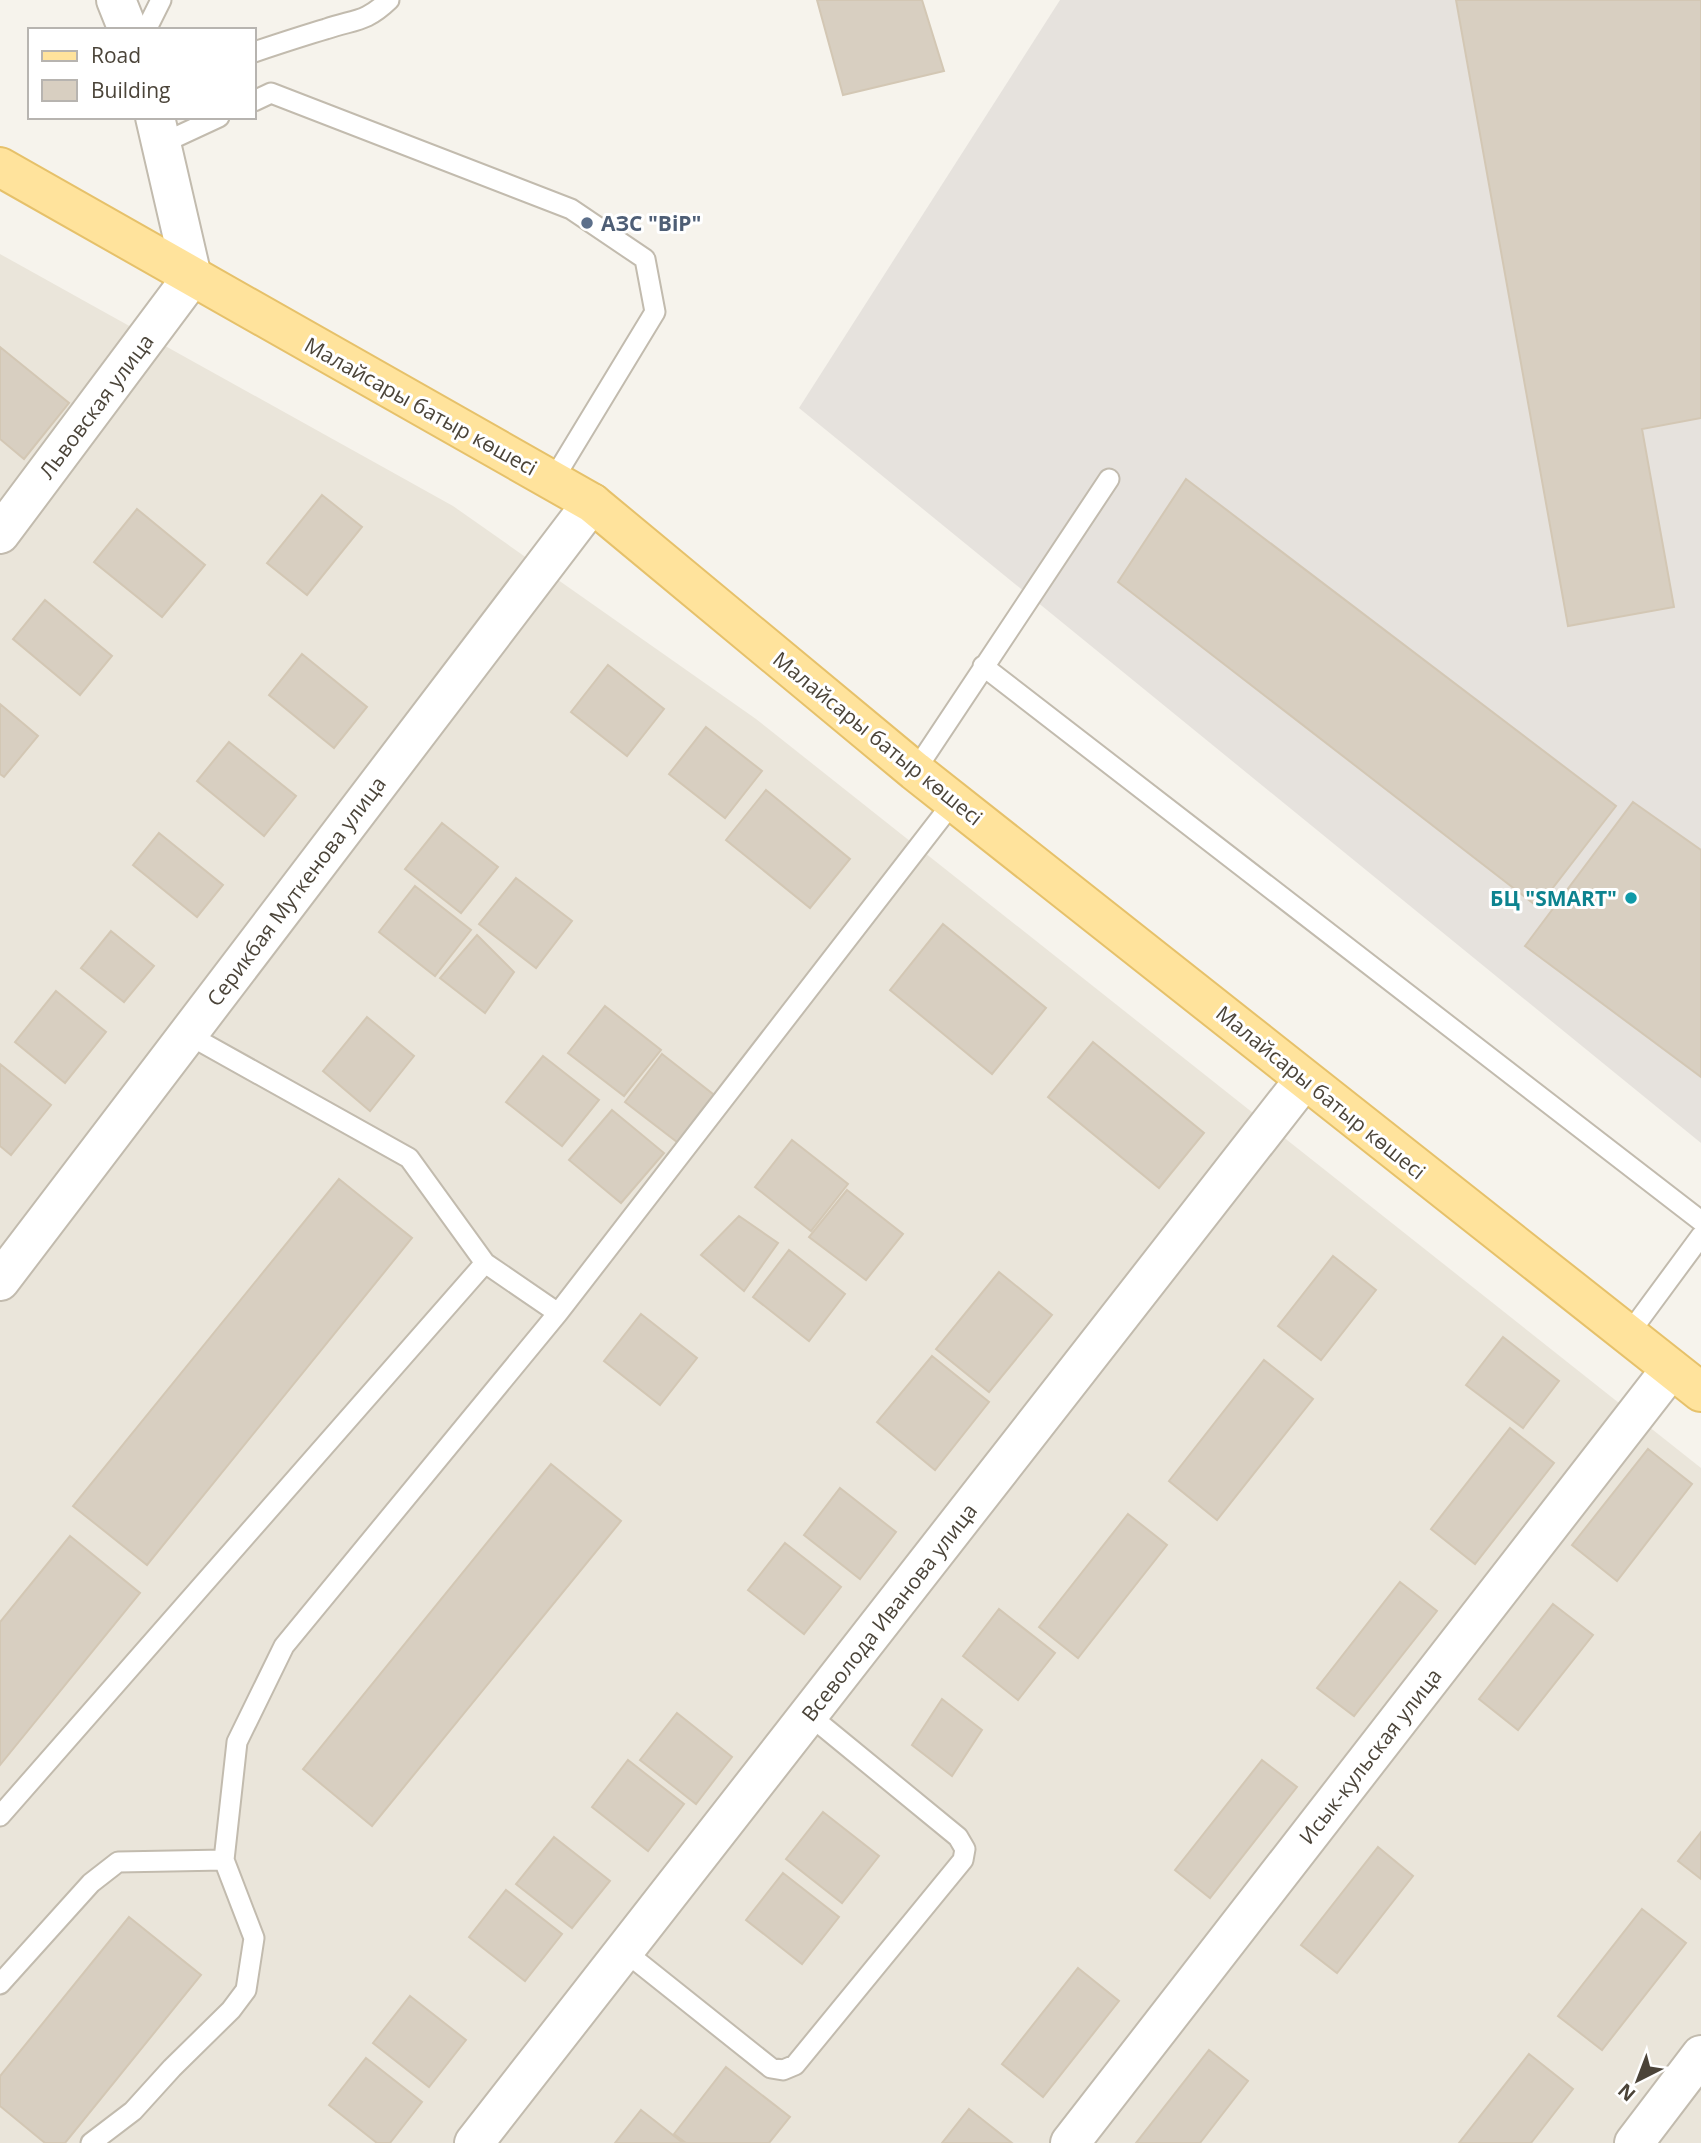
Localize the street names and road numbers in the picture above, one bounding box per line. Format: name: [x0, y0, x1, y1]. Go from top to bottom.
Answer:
street label: Львовская улица: [32, 328, 160, 484]
street label: Малайсары батыр көшесі: [300, 330, 542, 482]
street label: Малайсары батыр көшесі: [768, 645, 988, 831]
street label: Серикбая Муткенова улица: [200, 770, 392, 1012]
street label: Малайсары батыр көшесі: [1211, 999, 1431, 1185]
street label: Всеволода Иванова улица: [795, 1497, 983, 1727]
street label: Исык-кульская улица: [1293, 1662, 1447, 1850]

